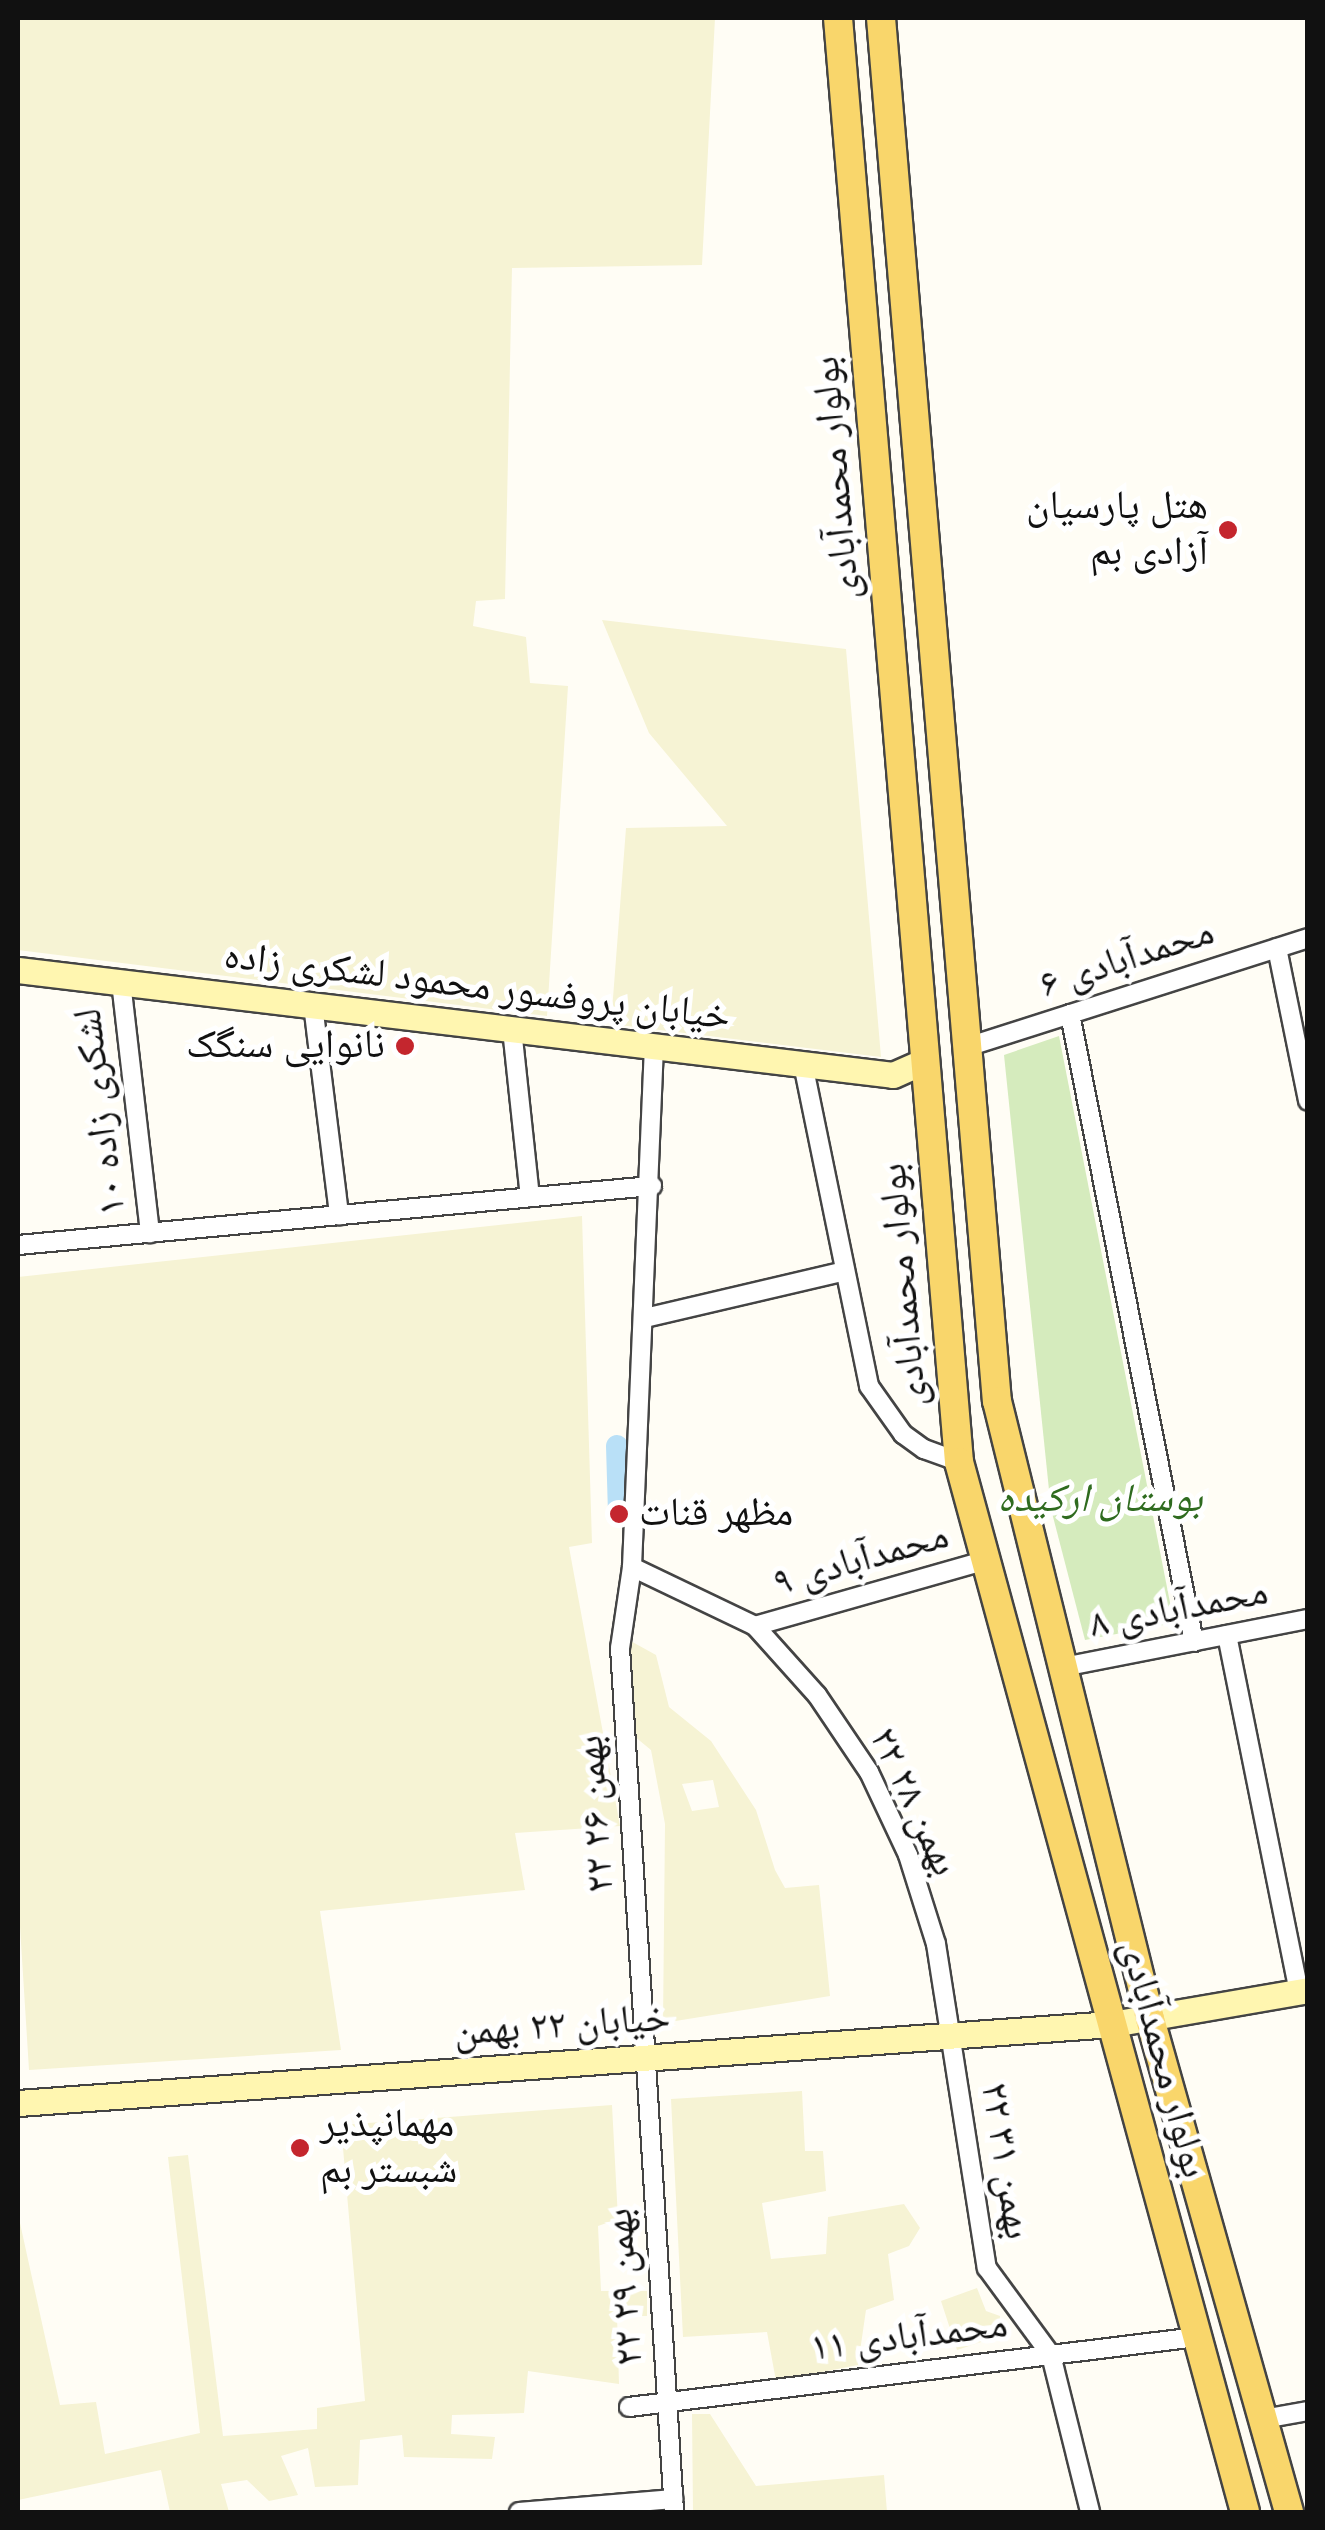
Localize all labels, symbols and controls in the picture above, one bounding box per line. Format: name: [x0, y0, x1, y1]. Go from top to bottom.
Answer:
street label: بولوار محمدآبادی: [802, 354, 872, 602]
place label: هتل پارسیان آزادی بم: [1026, 483, 1208, 577]
marker: هتل پارسیان آزادی بم: [1217, 519, 1239, 541]
street label: محمدآبادی ۶: [1034, 908, 1220, 1010]
street label: خیابان پروفسور محمود لشکری زاده: [221, 932, 733, 1042]
street label: لشکری زاده ١٠: [65, 1006, 137, 1218]
place label: نانوایی سنگک: [186, 1022, 385, 1070]
marker: نانوایی سنگک: [394, 1035, 416, 1057]
street label: بولوار محمدآبادی: [869, 1161, 939, 1409]
park label: بوستان ارکیده: [998, 1476, 1202, 1524]
place label: مظهر قنات: [639, 1490, 793, 1538]
marker: مظهر قنات: [608, 1503, 630, 1525]
street label: محمدآبادی ۹: [768, 1512, 954, 1608]
street label: محمدآبادی ۸: [1086, 1568, 1272, 1650]
street label: ۲۲ بهمن ۲۸: [858, 1720, 968, 1884]
street label: ۲۲ بهمن ۲۶: [567, 1734, 625, 1894]
street label: بولوار محمدآبادی: [1108, 1935, 1218, 2183]
street label: خیابان ۲۲ بهمن: [452, 1995, 672, 2057]
street label: ۲۲ بهمن ۳۱: [969, 2079, 1041, 2243]
place label: مهمانپذیر شبستر بم: [320, 2101, 457, 2195]
marker: مهمانپذیر شبستر بم: [289, 2137, 311, 2159]
street label: ۲۲ بهمن ۲۹: [596, 2207, 654, 2367]
street label: محمدآبادی ۱۱: [808, 2301, 1010, 2373]

